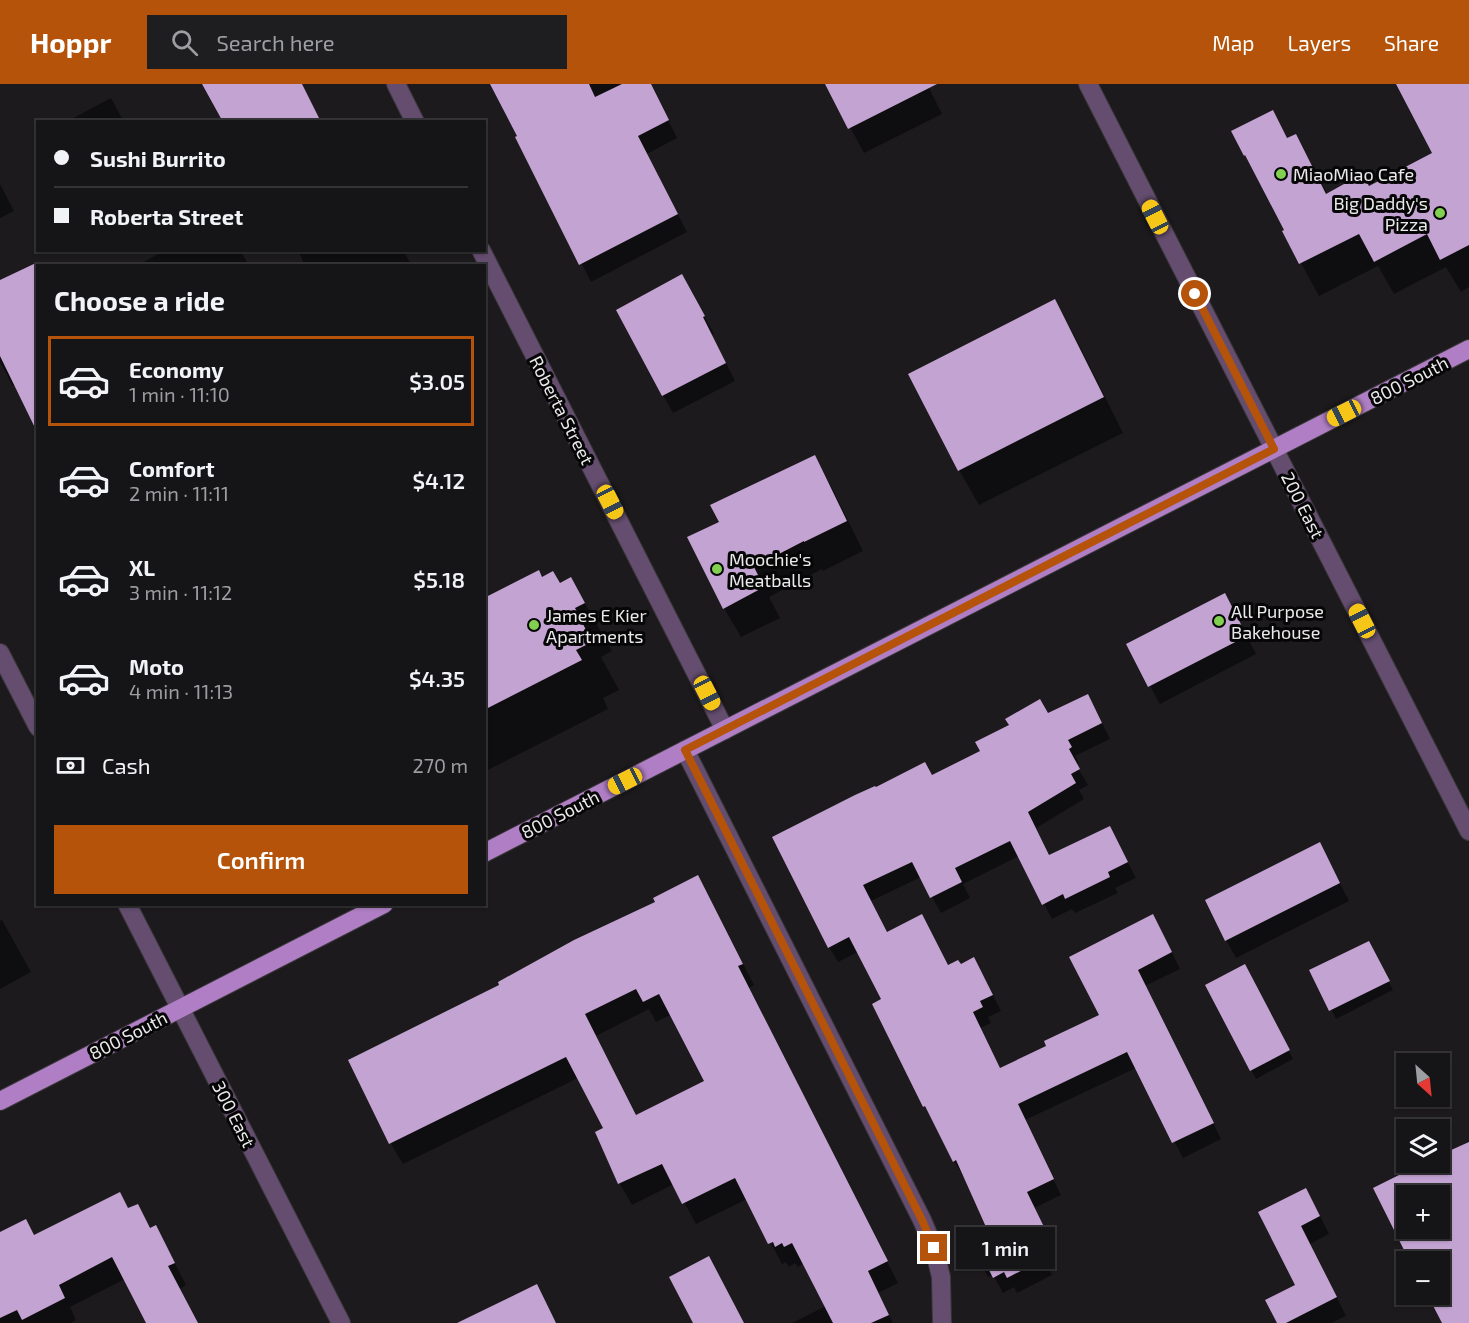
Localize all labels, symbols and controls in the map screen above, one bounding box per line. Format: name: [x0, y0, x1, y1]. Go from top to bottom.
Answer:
search box: [147, 15, 567, 69]
text: Hoppr: [30, 25, 111, 59]
icon: search: [168, 26, 201, 59]
text: Search here: [216, 29, 335, 55]
text: Map: [1212, 30, 1254, 55]
text: Layers: [1287, 30, 1351, 55]
text: Share: [1384, 30, 1439, 55]
text: Sushi Burrito: [90, 145, 226, 171]
place label: MiaoMiao Cafe: [1293, 163, 1414, 185]
marker: MiaoMiao Cafe: [1274, 167, 1288, 181]
place label: Big Daddy's Pizza: [1333, 192, 1428, 235]
car: [1139, 197, 1171, 237]
text: Roberta Street: [90, 203, 243, 229]
marker: Big Daddy's Pizza: [1433, 206, 1447, 220]
route start: [1181, 280, 1208, 307]
text: Choose a ride: [54, 284, 225, 316]
street label: 800 South: [1366, 351, 1452, 409]
street label: Roberta Street: [525, 352, 599, 468]
icon: car: [57, 354, 111, 408]
text: Economy: [129, 356, 224, 382]
text: $3.05: [409, 368, 465, 394]
text: 1 min · 11:10: [129, 382, 230, 406]
car: [1324, 397, 1364, 429]
icon: car: [57, 453, 111, 507]
text: Comfort: [129, 455, 214, 481]
text: $4.12: [412, 467, 465, 493]
street label: 200 East: [1277, 468, 1329, 542]
text: 2 min · 11:11: [129, 481, 229, 505]
car: [594, 482, 626, 522]
place label: Moochie's Meatballs: [729, 548, 811, 591]
icon: car: [57, 552, 111, 606]
text: XL: [129, 554, 155, 580]
marker: Moochie's Meatballs: [710, 562, 724, 576]
text: $5.18: [413, 566, 465, 592]
text: 3 min · 11:12: [129, 580, 232, 604]
place label: All Purpose Bakehouse: [1231, 600, 1324, 643]
car: [1346, 601, 1378, 641]
place label: James E Kier Apartments: [546, 604, 647, 647]
marker: All Purpose Bakehouse: [1212, 614, 1226, 628]
marker: James E Kier Apartments: [527, 618, 541, 632]
icon: car: [57, 651, 111, 705]
text: Moto: [129, 653, 184, 679]
text: $4.35: [409, 665, 465, 691]
car: [691, 673, 723, 713]
text: 4 min · 11:13: [129, 679, 233, 703]
icon: cash: [54, 749, 87, 782]
text: Cash: [102, 752, 151, 778]
text: 270 m: [412, 753, 468, 777]
car: [605, 765, 645, 797]
street label: 800 South: [517, 785, 603, 843]
button: Confirm: [54, 825, 468, 894]
street label: 800 South: [85, 1006, 171, 1064]
north arrow: [1396, 1053, 1450, 1107]
map controls: [1396, 1053, 1450, 1305]
street label: 300 East: [208, 1077, 260, 1151]
button: layers: [1396, 1119, 1450, 1173]
button: +: [1396, 1185, 1450, 1239]
callout: 1 min: [955, 1227, 1054, 1269]
route end: [920, 1234, 947, 1261]
text: 1 min: [982, 1236, 1029, 1260]
button: −: [1396, 1251, 1450, 1305]

